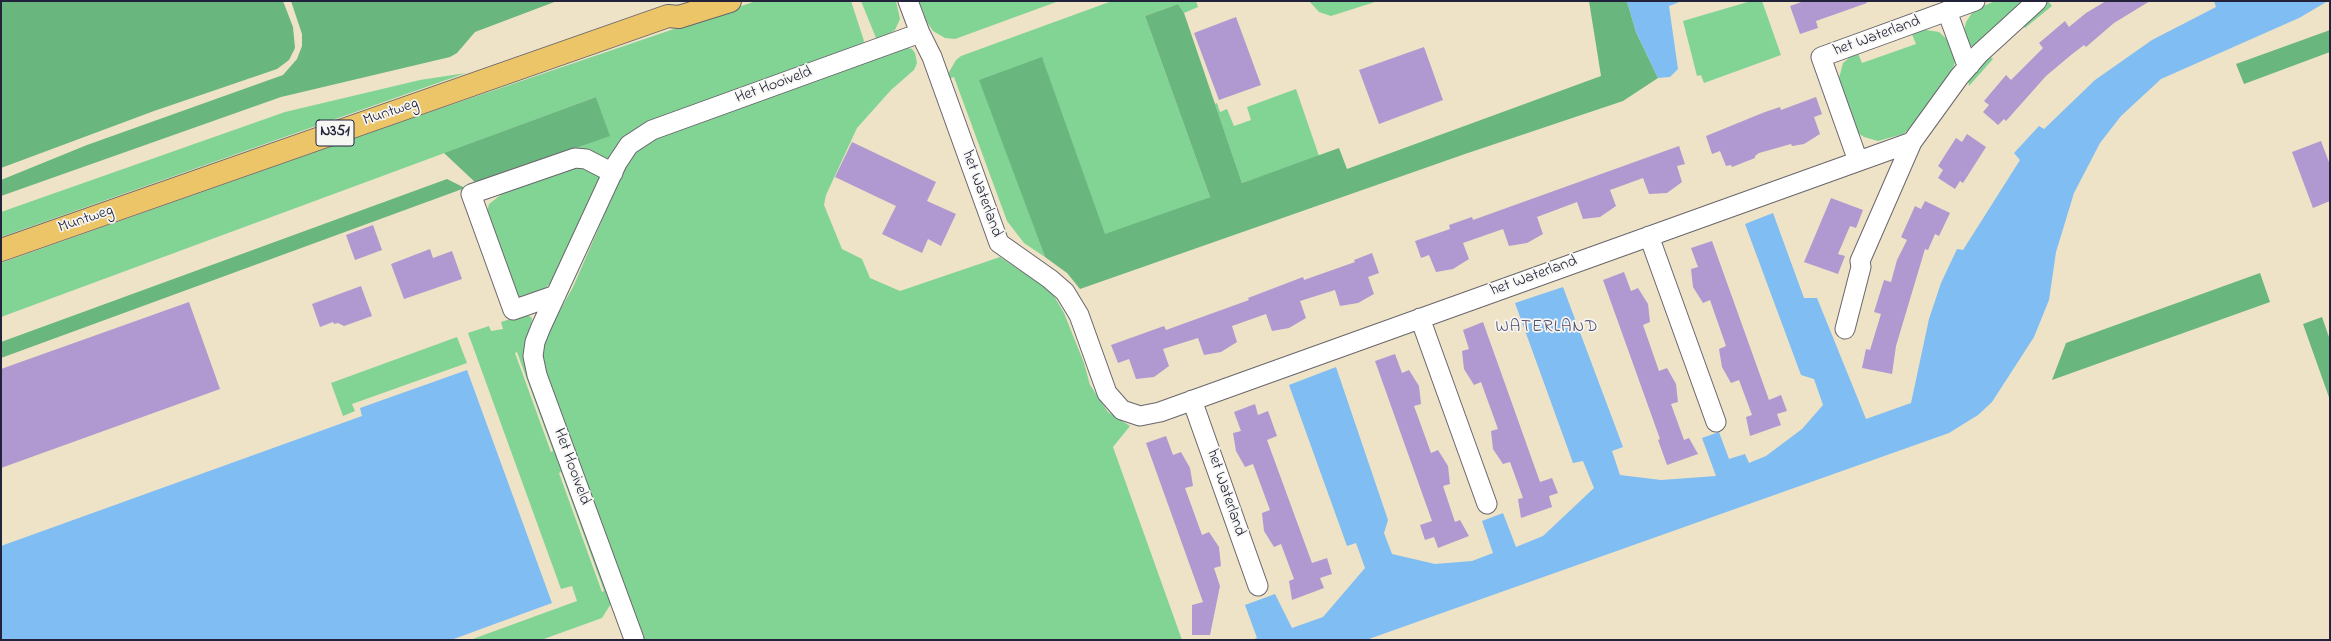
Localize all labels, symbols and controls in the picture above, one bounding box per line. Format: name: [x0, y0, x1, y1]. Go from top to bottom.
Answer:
street label: het Waterland: [1831, 12, 1923, 62]
street label: Het Hooiveld: [733, 63, 815, 109]
street label: Muntweg: [361, 95, 421, 131]
road number: N351: [316, 120, 354, 146]
street label: het Waterland: [956, 148, 1006, 240]
street label: Muntweg: [56, 202, 116, 238]
street label: het Waterland: [1488, 252, 1580, 302]
district label: WATERLAND: [1496, 318, 1598, 338]
street label: Het Hooiveld: [548, 426, 594, 508]
street label: het Waterland: [1201, 447, 1249, 539]

